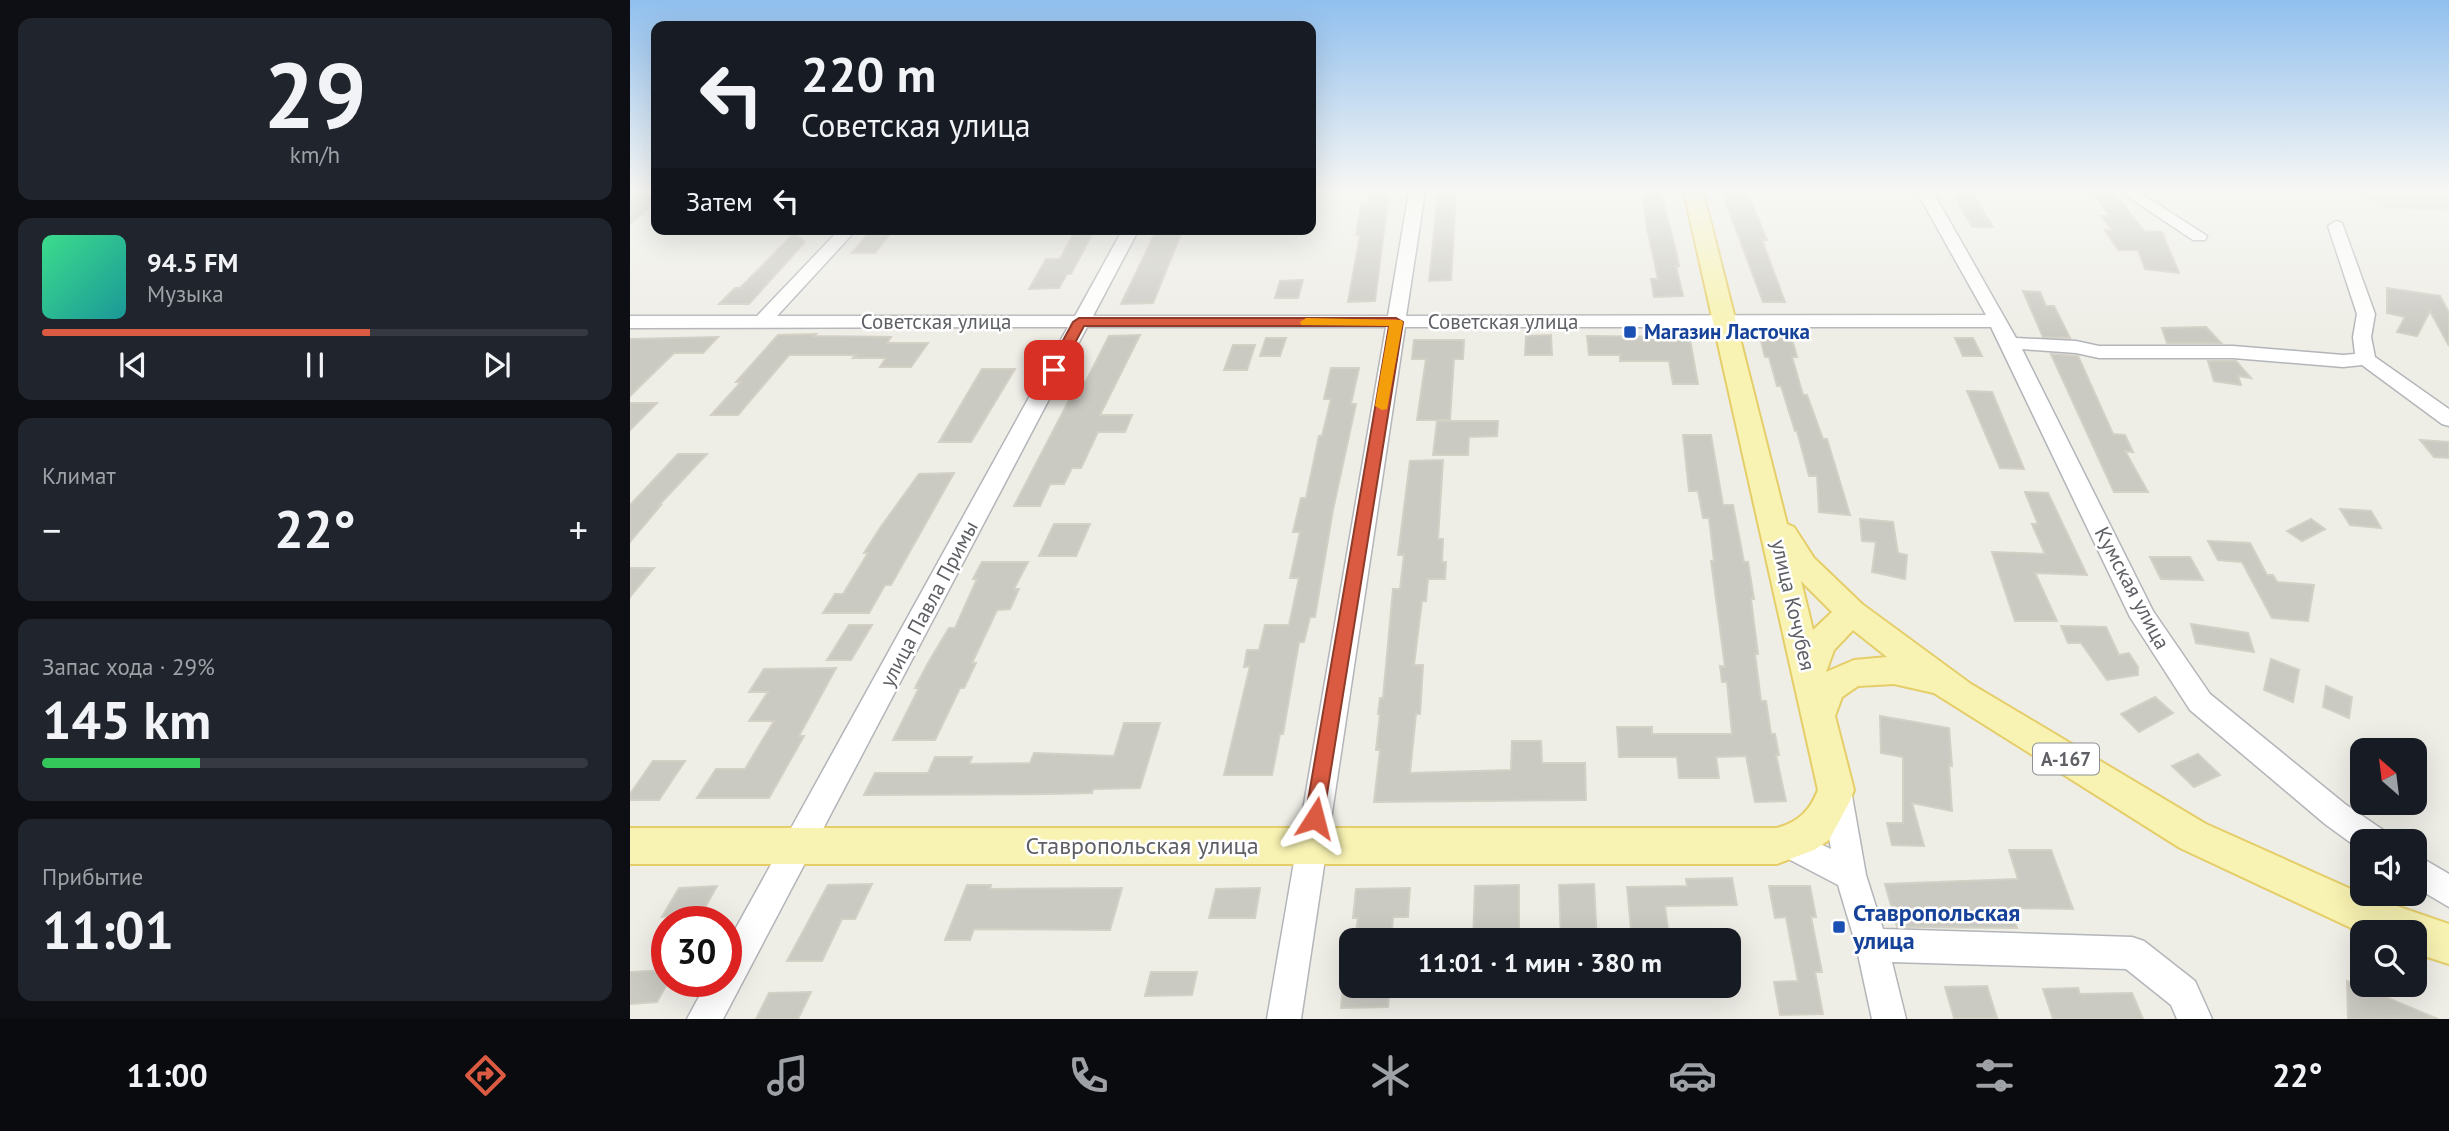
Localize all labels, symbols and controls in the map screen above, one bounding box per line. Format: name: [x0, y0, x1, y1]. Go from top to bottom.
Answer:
text: 29: [263, 35, 367, 153]
text: 220 m: [801, 42, 936, 106]
icon: left: [686, 49, 777, 140]
text: Советская улица: [801, 104, 1031, 146]
text: km/h: [290, 140, 340, 169]
icon: left: [767, 182, 805, 220]
text: Затем: [686, 185, 753, 218]
text: 94.5 FM: [147, 246, 238, 279]
text: Музыка: [147, 279, 224, 308]
street label: Советская улица: [861, 308, 1011, 335]
street label: Советская улица: [1428, 308, 1578, 335]
place label: Магазин Ласточка: [1644, 318, 1810, 345]
marker: Магазин Ласточка: [1622, 324, 1638, 340]
pin: [1024, 340, 1084, 400]
icon: previous: [114, 346, 152, 384]
icon: pause: [296, 346, 334, 384]
icon: next: [478, 346, 516, 384]
icon: arrive: [1035, 351, 1073, 389]
text: Климат: [42, 461, 116, 490]
text: 22°: [274, 495, 356, 562]
text: −: [42, 505, 61, 554]
text: +: [569, 505, 588, 554]
street label: улица Павла Примы: [873, 516, 984, 692]
street label: Кумская улица: [2089, 522, 2176, 654]
street label: улица Кочубея: [1765, 537, 1822, 673]
text: Запас хода · 29%: [42, 652, 215, 681]
text: 145 km: [42, 686, 211, 753]
north arrow: [2350, 738, 2427, 816]
map controls: [2350, 738, 2427, 997]
road number: А-167: [2033, 744, 2099, 774]
position arrow: [1278, 781, 1352, 855]
button: sound: [2350, 829, 2427, 906]
street label: Ставропольская улица: [1025, 830, 1259, 861]
text: Прибытие: [42, 862, 143, 891]
text: 11:01: [42, 896, 174, 963]
place label: Ставропольская улица: [1852, 897, 2020, 956]
speed limit sign: 30: [651, 906, 742, 997]
marker: Ставропольская улица: [1831, 919, 1847, 935]
button: search: [2350, 920, 2427, 997]
text: 11:01 · 1 мин · 380 m: [1418, 946, 1662, 979]
icon: directions: [461, 1051, 510, 1100]
icon: music: [763, 1051, 812, 1100]
icon: phone: [1064, 1051, 1113, 1100]
icon: climate: [1366, 1051, 1415, 1100]
icon: car: [1668, 1051, 1717, 1100]
icon: filters: [1970, 1051, 2019, 1100]
text: 11:00: [126, 1054, 208, 1096]
text: 22°: [2272, 1054, 2323, 1096]

